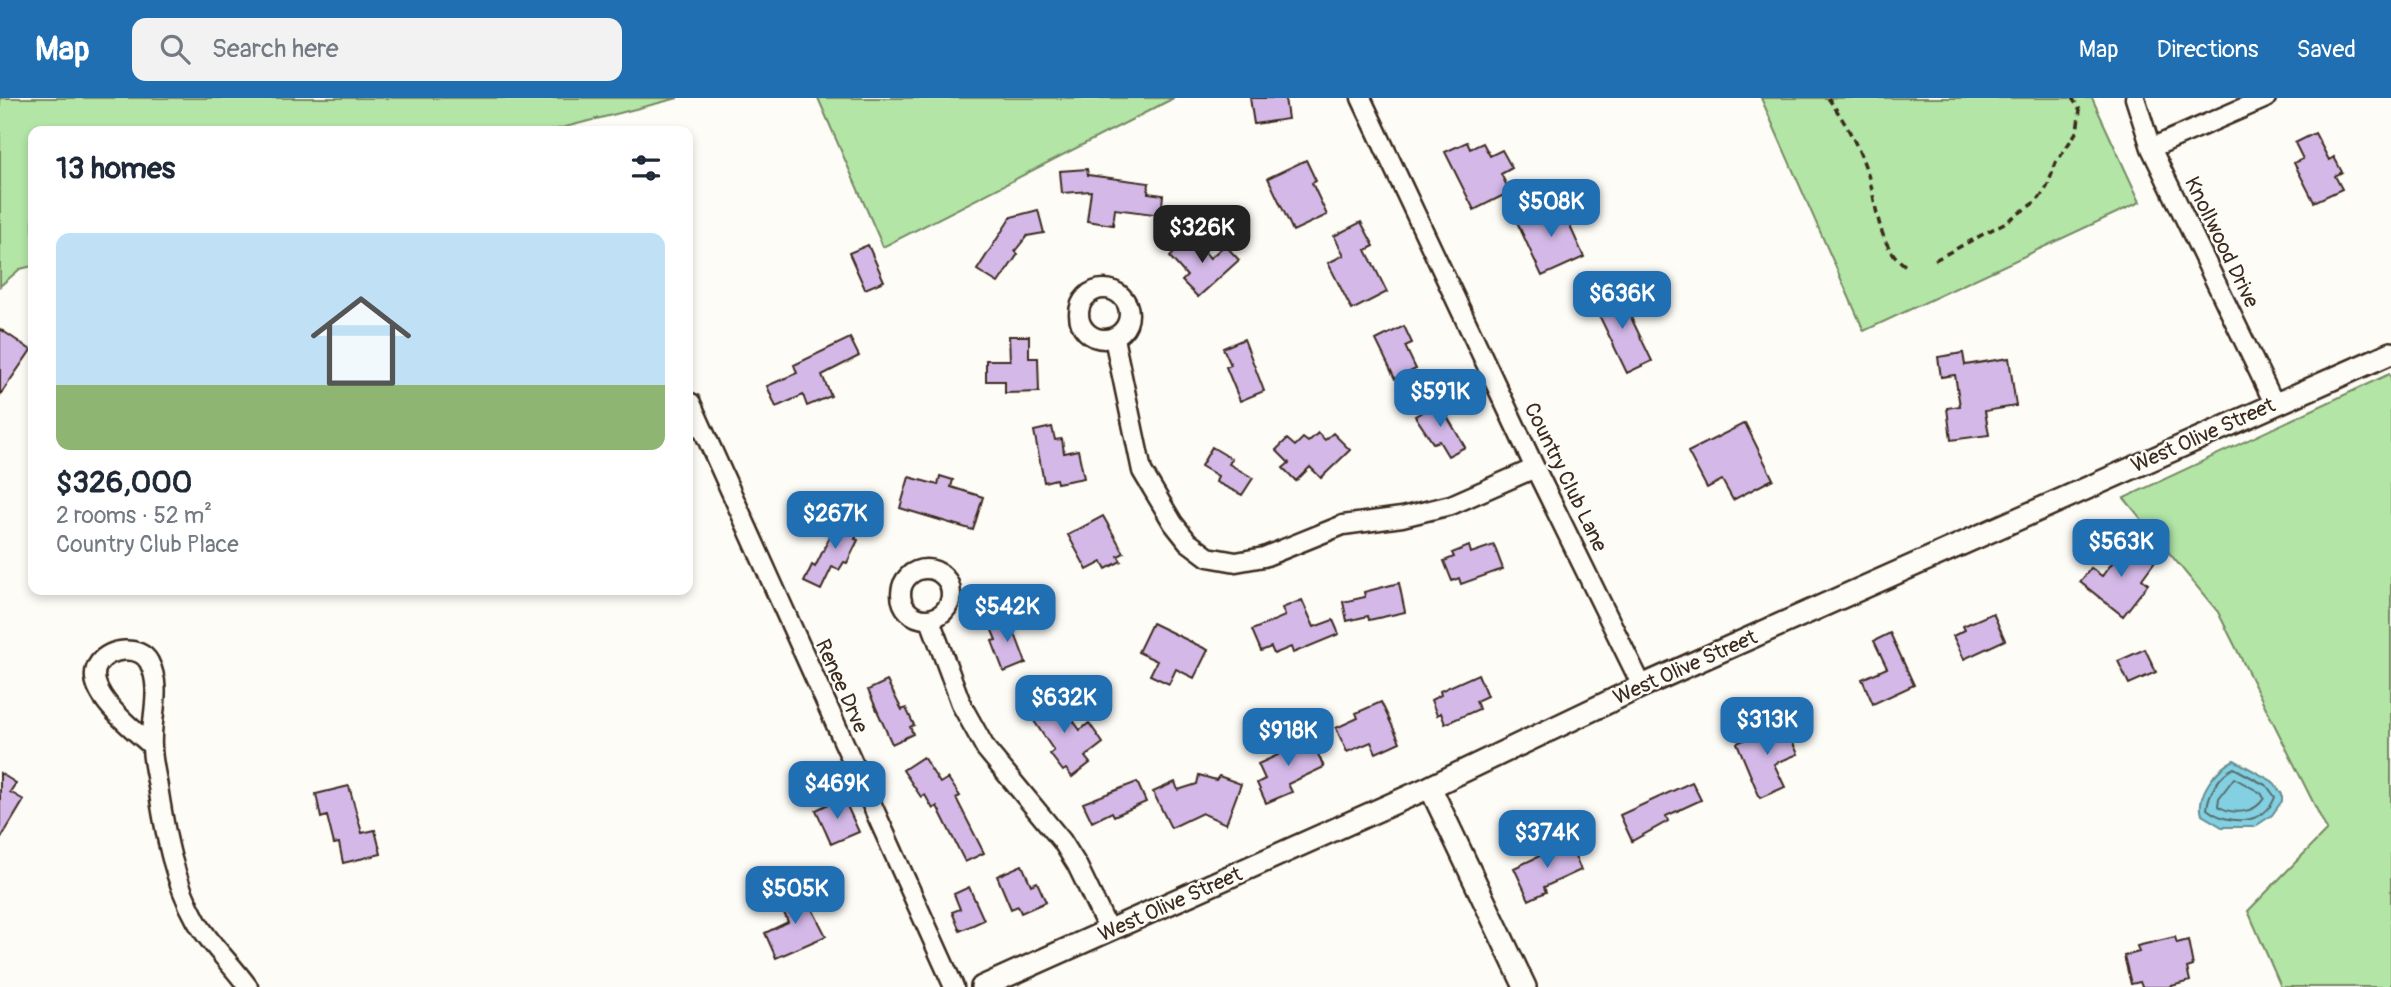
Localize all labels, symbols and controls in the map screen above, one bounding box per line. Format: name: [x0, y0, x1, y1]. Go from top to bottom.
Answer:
search box: [132, 18, 622, 81]
text: Map: [35, 29, 90, 70]
icon: search: [156, 30, 194, 68]
text: Search here: [212, 33, 339, 65]
text: Map: [2079, 35, 2119, 64]
text: Directions: [2157, 35, 2258, 64]
text: Saved: [2296, 35, 2356, 64]
icon: filters: [627, 149, 665, 187]
text: 13 homes: [56, 150, 175, 187]
street label: Knollwood Drive: [2178, 172, 2265, 313]
pin: $508K: [1502, 180, 1600, 239]
text: $508K: [1518, 187, 1584, 216]
pin: $326K: [1153, 206, 1251, 265]
text: $326K: [1169, 213, 1235, 242]
pin: $636K: [1573, 272, 1671, 331]
icon: home: [298, 278, 424, 404]
text: $636K: [1589, 279, 1655, 308]
pin: $591K: [1391, 370, 1489, 429]
text: $591K: [1410, 377, 1470, 406]
street label: West Olive Street: [2127, 391, 2280, 479]
street label: Country Club Lane: [1518, 398, 1614, 557]
text: $326,000: [56, 464, 192, 501]
pin: $267K: [786, 491, 884, 551]
text: $267K: [803, 499, 867, 528]
text: 2 rooms · 52 m²: [56, 501, 212, 530]
pin: $563K: [2072, 519, 2170, 579]
text: $563K: [2088, 527, 2154, 556]
text: Country Club Place: [56, 530, 239, 559]
pin: $542K: [958, 584, 1056, 644]
text: $542K: [975, 592, 1040, 621]
street label: West Olive Street: [1609, 623, 1762, 711]
street label: Renee Drve: [809, 635, 874, 738]
pin: $632K: [1015, 676, 1113, 735]
text: $632K: [1031, 683, 1097, 712]
pin: $313K: [1718, 698, 1816, 757]
text: $313K: [1737, 705, 1798, 734]
pin: $918K: [1239, 708, 1337, 768]
text: $918K: [1259, 716, 1317, 745]
pin: $469K: [788, 762, 886, 821]
text: $469K: [805, 769, 869, 798]
pin: $374K: [1498, 810, 1596, 870]
text: $374K: [1515, 818, 1579, 847]
street label: West Olive Street: [1094, 860, 1247, 948]
pin: $505K: [746, 866, 844, 926]
text: $505K: [762, 874, 828, 903]

